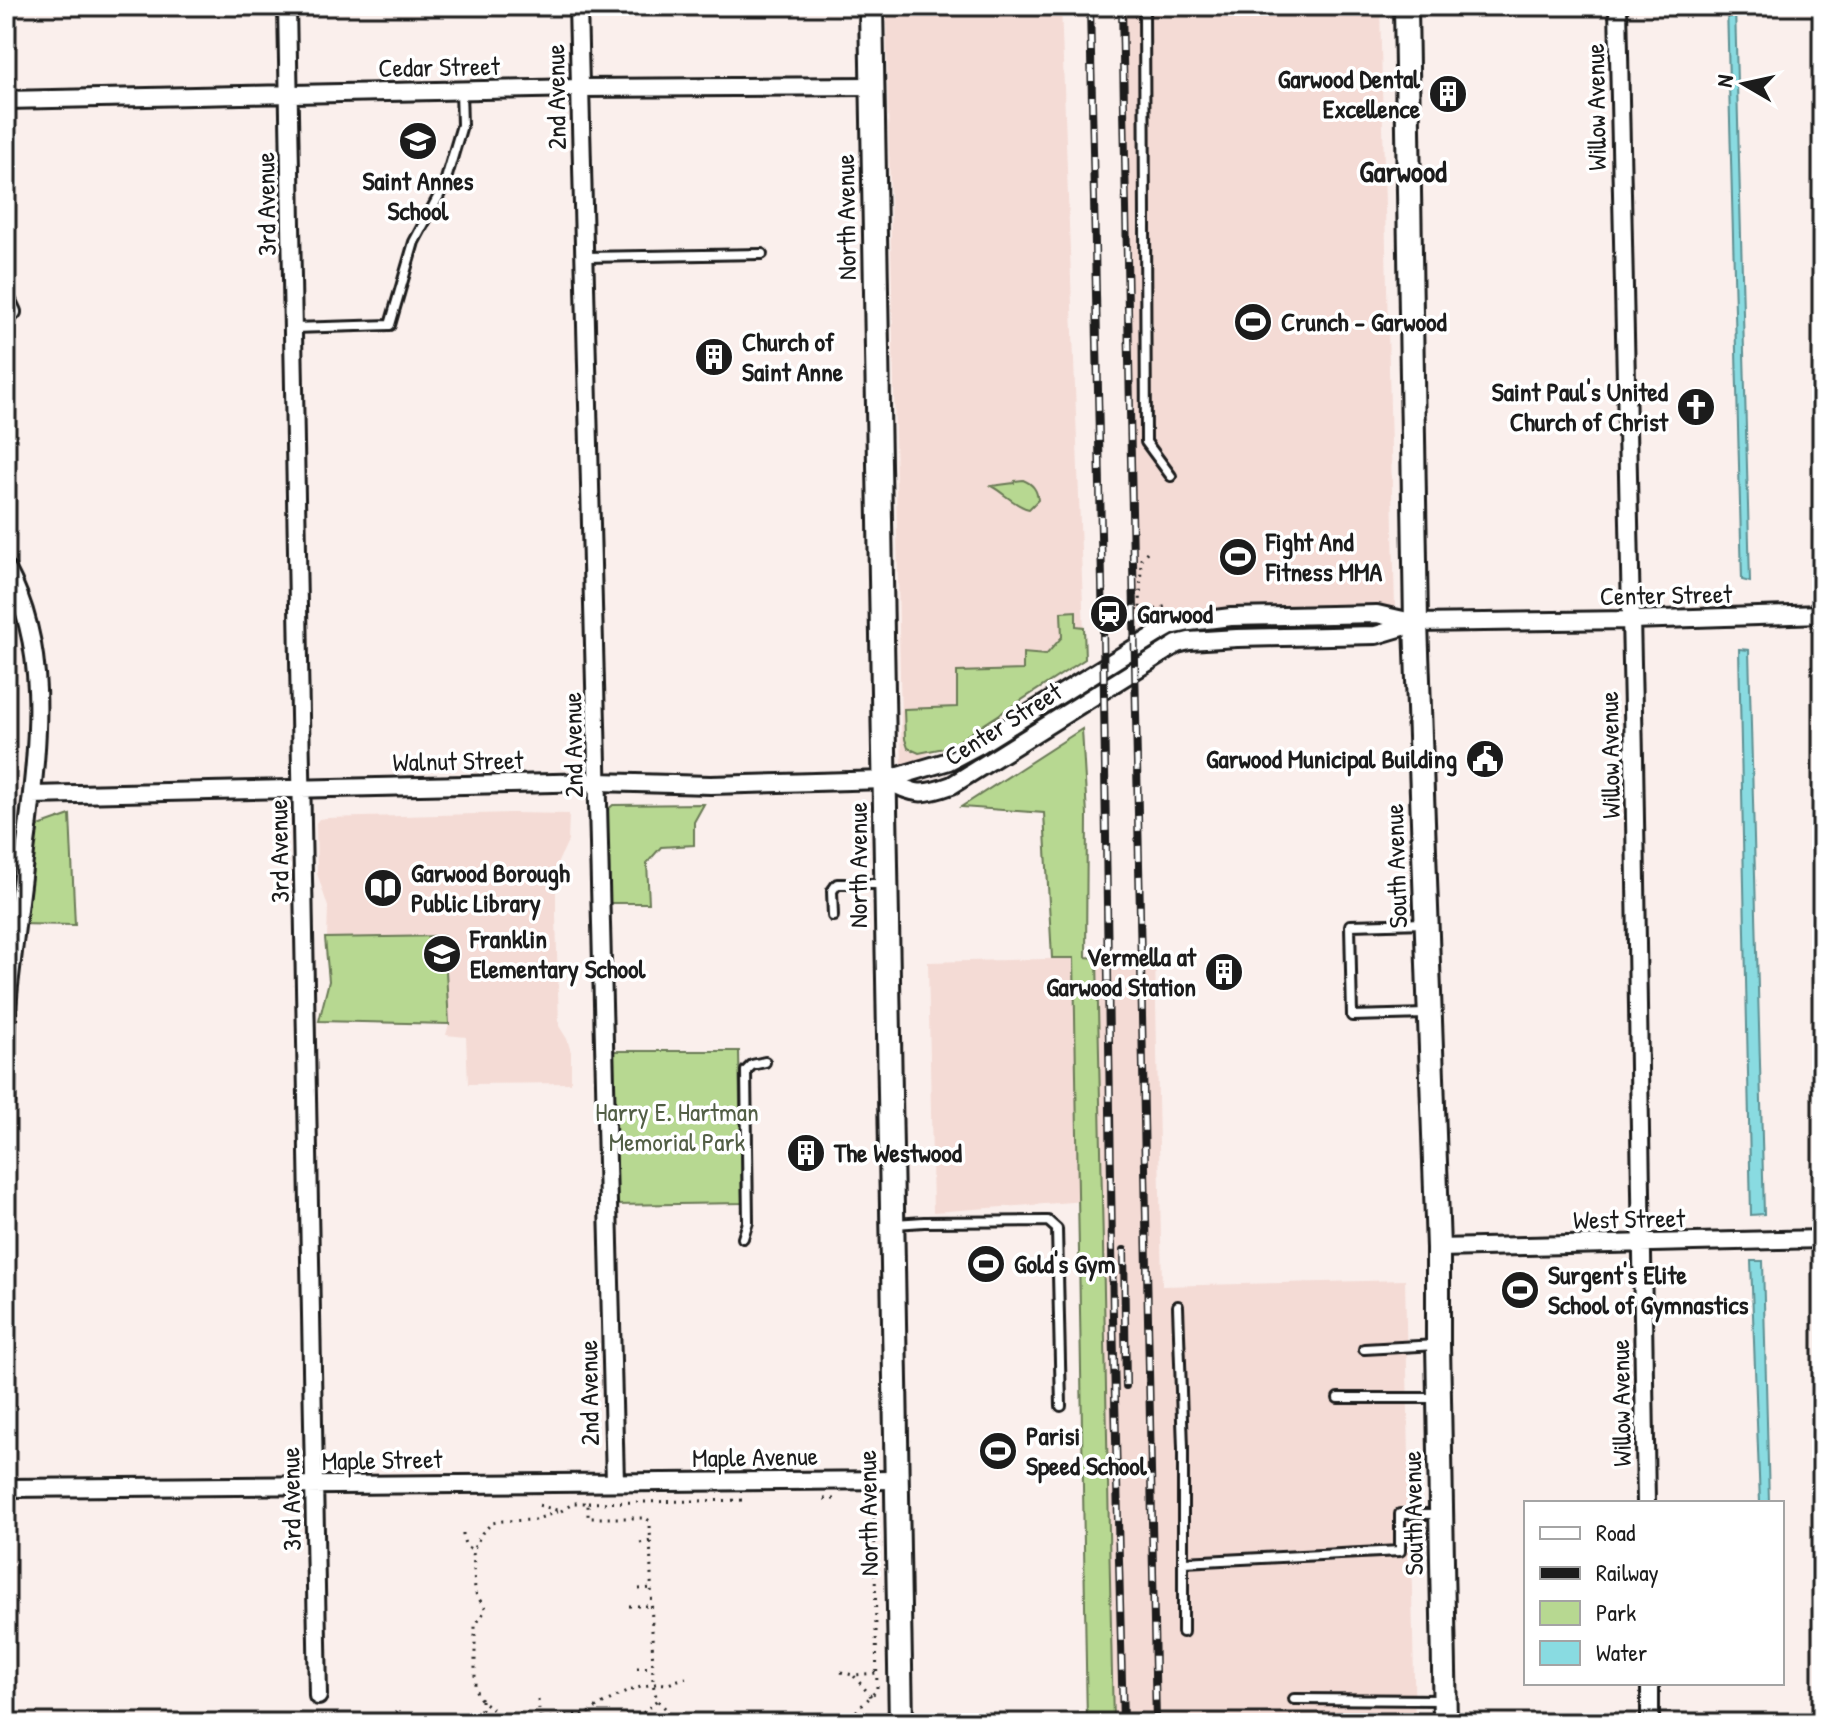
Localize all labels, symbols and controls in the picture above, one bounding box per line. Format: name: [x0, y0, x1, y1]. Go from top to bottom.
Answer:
street label: Willow Avenue: [1577, 43, 1614, 171]
street label: 2nd Avenue: [537, 44, 574, 150]
north arrow: [1704, 44, 1784, 124]
street label: Cedar Street: [378, 48, 501, 85]
place label: Garwood Dental Excellence: [1278, 61, 1421, 126]
text: N: [1709, 72, 1740, 89]
building icon: Garwood Dental Excellence: [1427, 73, 1469, 115]
school or university icon: Saint Annes School: [397, 120, 439, 162]
district label: Garwood: [1359, 151, 1447, 191]
street label: 3rd Avenue: [247, 152, 284, 256]
street label: North Avenue: [827, 154, 864, 280]
place label: Saint Annes School: [362, 163, 474, 228]
sports icon: Crunch - Garwood: [1232, 301, 1274, 343]
place label: Crunch - Garwood: [1281, 304, 1448, 339]
place label: Church of Saint Anne: [742, 324, 844, 389]
building icon: Church of Saint Anne: [693, 336, 735, 378]
place label: Saint Paul's United Church of Christ: [1492, 374, 1669, 439]
church icon: Saint Paul's United Church of Christ: [1675, 386, 1717, 428]
place label: Fight And Fitness MMA: [1265, 524, 1383, 589]
sports icon: Fight And Fitness MMA: [1217, 536, 1259, 578]
street label: Center Street: [1600, 576, 1733, 613]
station icon: Garwood: [1088, 593, 1130, 635]
place label: Garwood: [1137, 596, 1214, 631]
street label: Center Street: [937, 673, 1069, 773]
street label: Willow Avenue: [1591, 691, 1628, 819]
street label: 2nd Avenue: [554, 692, 591, 798]
public building icon: Garwood Municipal Building: [1464, 738, 1506, 780]
place label: Garwood Municipal Building: [1206, 741, 1457, 777]
street label: Walnut Street: [392, 742, 525, 779]
street label: 3rd Avenue: [260, 799, 297, 903]
street label: North Avenue: [840, 802, 875, 928]
street label: South Avenue: [1376, 803, 1415, 929]
place label: Garwood Borough Public Library: [411, 855, 570, 921]
library icon: Garwood Borough Public Library: [362, 867, 404, 909]
place label: Franklin Elementary School: [469, 921, 647, 987]
school or university icon: Franklin Elementary School: [421, 933, 463, 975]
place label: Vermella at Garwood Station: [1046, 939, 1197, 1004]
building icon: Vermella at Garwood Station: [1203, 951, 1245, 993]
park label: Harry E. Hartman Memorial Park: [595, 1094, 759, 1159]
building icon: The Westwood: [785, 1132, 827, 1174]
place label: The Westwood: [833, 1135, 963, 1170]
street label: West Street: [1573, 1200, 1686, 1237]
sports icon: Gold's Gym: [965, 1243, 1007, 1285]
place label: Gold's Gym: [1014, 1246, 1116, 1282]
place label: Surgent's Elite School of Gymnastics: [1548, 1257, 1749, 1323]
sports icon: Surgent's Elite School of Gymnastics: [1499, 1269, 1541, 1311]
street label: Willow Avenue: [1602, 1339, 1639, 1467]
street label: 2nd Avenue: [570, 1340, 607, 1446]
place label: Parisi Speed School: [1026, 1418, 1148, 1484]
sports icon: Parisi Speed School: [977, 1430, 1019, 1472]
street label: Maple Avenue: [692, 1438, 818, 1475]
street label: Maple Street: [321, 1441, 444, 1478]
street label: 3rd Avenue: [272, 1447, 309, 1551]
street label: North Avenue: [849, 1450, 886, 1576]
street label: South Avenue: [1394, 1450, 1431, 1576]
legend: [1524, 1501, 1784, 1685]
text: Road: [1596, 1516, 1635, 1548]
text: Railway: [1596, 1556, 1659, 1588]
text: Park: [1596, 1596, 1636, 1628]
text: Water: [1596, 1636, 1647, 1668]

